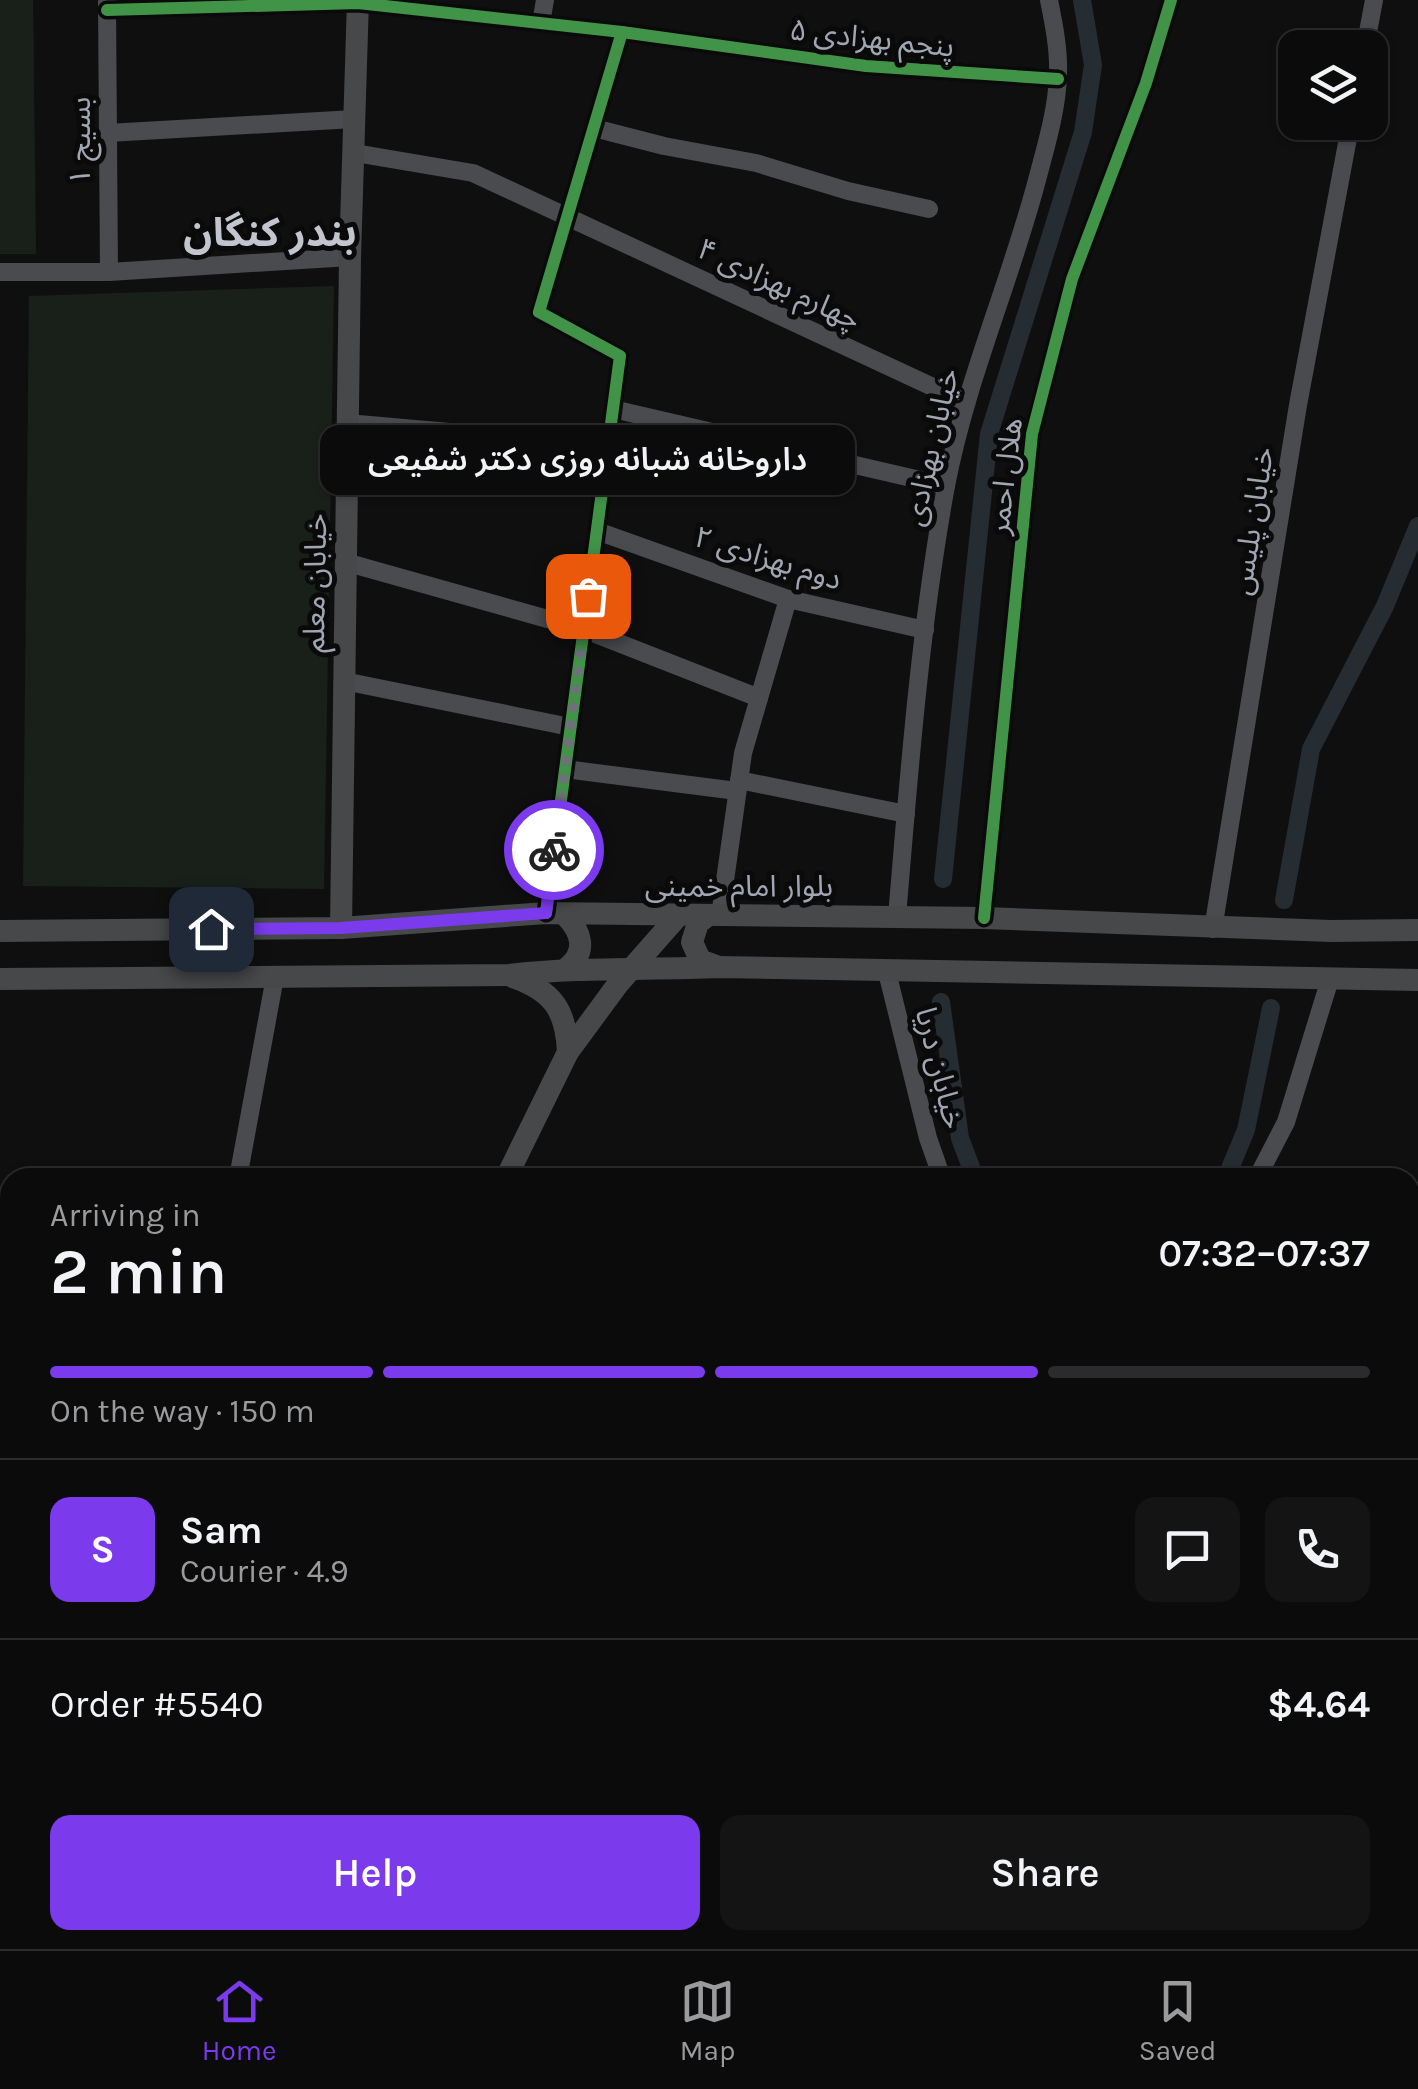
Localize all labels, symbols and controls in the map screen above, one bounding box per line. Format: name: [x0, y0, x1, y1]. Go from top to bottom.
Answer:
street label: پنجم بهزادی ۵: [787, 11, 956, 70]
map controls: [1278, 30, 1388, 140]
button: layers: [1278, 30, 1388, 140]
street label: بسیج ۱: [62, 97, 102, 185]
district label: بندر کنگان: [183, 209, 357, 256]
street label: چهارم بهزادی ۴: [690, 230, 866, 341]
street label: خیابان بهزادی: [895, 365, 967, 529]
street label: هلال احمر: [980, 416, 1030, 537]
callout: داروخانه شبانه روزی دکتر شفیعی: [320, 426, 856, 496]
text: داروخانه شبانه روزی دکتر شفیعی: [368, 441, 807, 478]
street label: خیابان پلیس: [1223, 444, 1283, 598]
street label: خیابان معلم: [296, 513, 339, 653]
street label: دوم بهزادی ۲: [689, 519, 846, 601]
pin: [546, 554, 631, 639]
icon: bag: [561, 569, 616, 624]
courier: [504, 800, 604, 900]
icon: bike: [527, 823, 582, 878]
street label: بلوار امام خمینی: [645, 868, 833, 908]
pin: [169, 887, 254, 972]
icon: home: [184, 902, 239, 957]
street label: خیابان دریا: [908, 1003, 972, 1133]
text: Arriving in: [50, 1197, 201, 1234]
text: 07:32–07:37: [1158, 1231, 1370, 1276]
text: 2 min: [50, 1233, 227, 1309]
text: On the way · 150 m: [50, 1393, 315, 1430]
button: chat: [1135, 1497, 1240, 1602]
button: phone: [1265, 1497, 1370, 1602]
text: Sam: [180, 1508, 263, 1553]
text: S: [90, 1527, 115, 1572]
text: Courier · 4.9: [180, 1553, 349, 1590]
text: Order #5540: [50, 1682, 264, 1727]
text: $4.64: [1267, 1682, 1370, 1727]
button: Help: [50, 1815, 700, 1930]
button: Share: [720, 1815, 1370, 1930]
tab: Home: [202, 1974, 276, 2067]
tab: Map: [680, 1974, 735, 2067]
tab: Saved: [1139, 1974, 1216, 2067]

